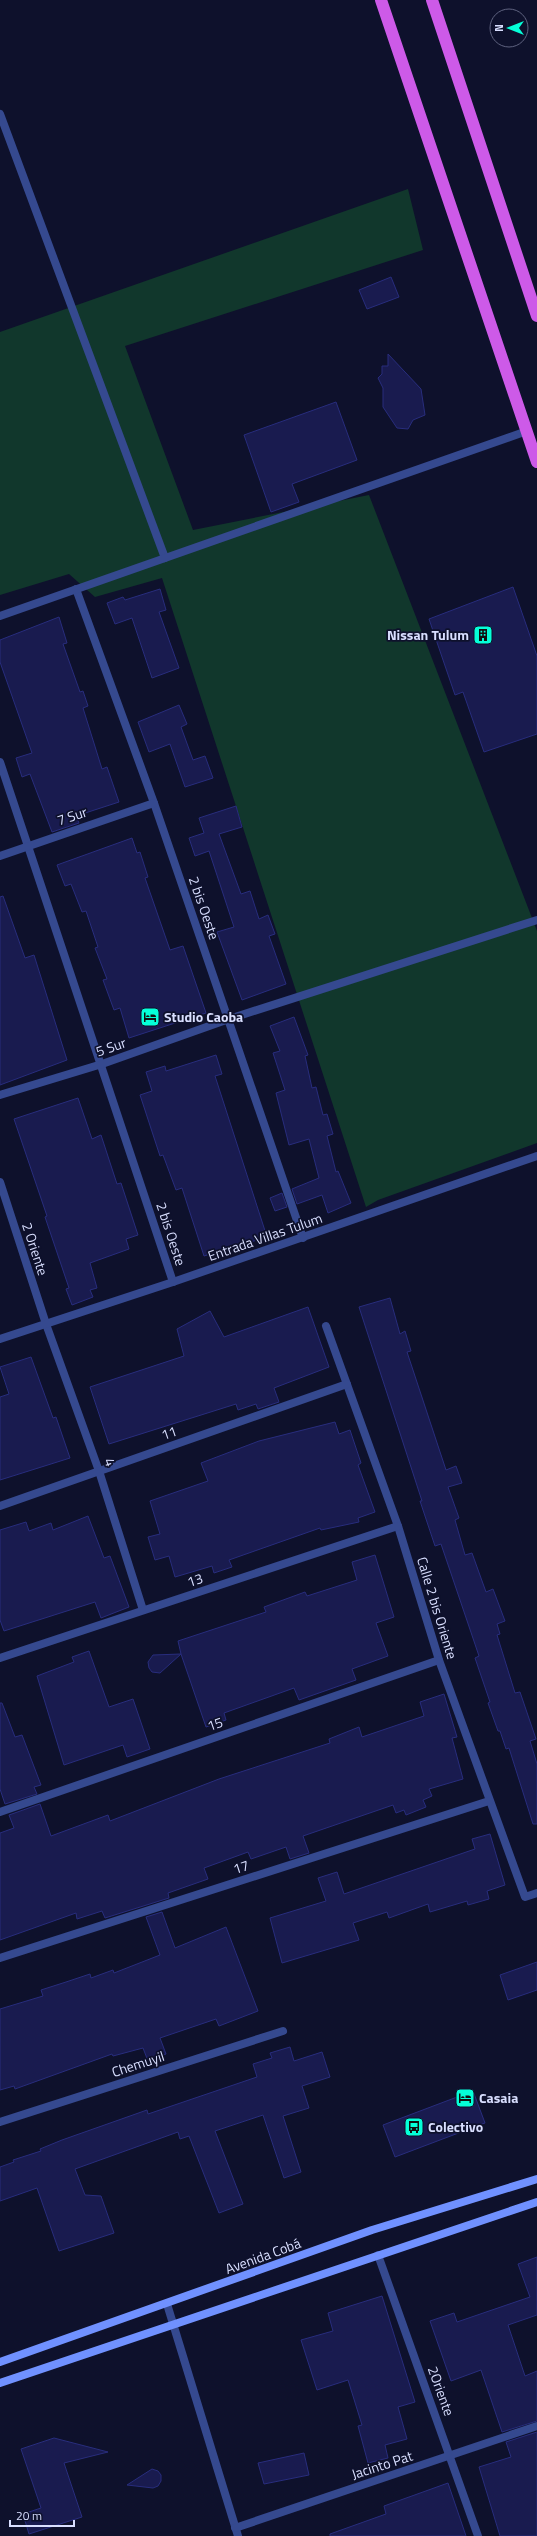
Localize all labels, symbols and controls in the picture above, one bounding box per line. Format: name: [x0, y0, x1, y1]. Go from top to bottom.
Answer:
north arrow: [489, 8, 529, 48]
text: N: [491, 24, 507, 32]
place label: Nissan Tulum: [387, 624, 469, 645]
building icon: Nissan Tulum: [472, 624, 494, 646]
street label: 7 Sur: [54, 801, 90, 830]
street label: 2 bis Oeste: [184, 873, 225, 942]
hotel icon: Studio Caoba: [139, 1006, 161, 1028]
place label: Studio Caoba: [164, 1006, 243, 1027]
street label: 5 Sur: [93, 1032, 129, 1061]
street label: 2 bis Oeste: [151, 1199, 192, 1268]
street label: Entrada Villas Tulum: [205, 1207, 325, 1266]
street label: 2 Oriente: [17, 1220, 54, 1278]
street label: 11: [158, 1420, 180, 1445]
street label: 4: [99, 1455, 122, 1469]
street label: Calle 2 bis Oriente: [412, 1554, 463, 1662]
street label: 13: [184, 1567, 206, 1592]
street label: 15: [204, 1711, 226, 1736]
street label: 17: [230, 1854, 252, 1879]
street label: Chemuyil: [109, 2045, 167, 2082]
hotel icon: Casaia: [454, 2087, 476, 2109]
place label: Casaia: [479, 2087, 518, 2108]
bus stop icon: Colectivo: [403, 2116, 425, 2138]
place label: Colectivo: [428, 2116, 483, 2137]
street label: Avenida Cobá: [222, 2232, 304, 2279]
street label: 2Oriente: [423, 2363, 460, 2419]
street label: Jacinto Pat: [349, 2445, 415, 2484]
scale bar: [10, 2502, 74, 2528]
text: 20 m: [16, 2506, 42, 2525]

